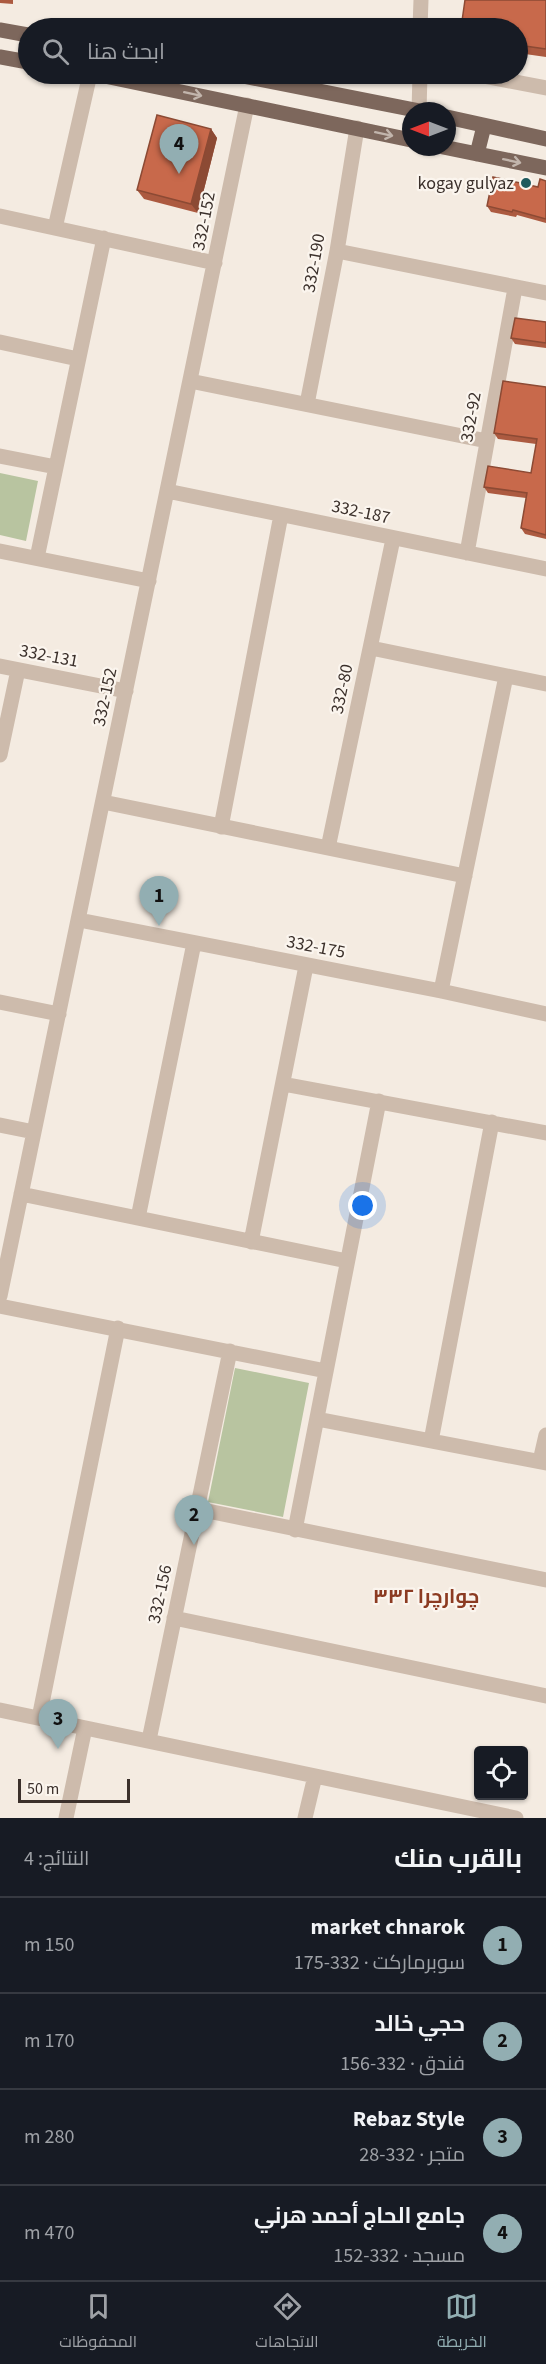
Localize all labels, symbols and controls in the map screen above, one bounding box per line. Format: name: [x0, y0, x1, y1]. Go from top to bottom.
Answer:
search box: [18, 18, 528, 84]
icon: search: [39, 35, 72, 68]
text: ابحث هنا: [87, 36, 165, 68]
one-way arrow: [183, 89, 202, 100]
north arrow: [402, 102, 456, 156]
pin: 4: [160, 124, 198, 174]
one-way arrow: [373, 129, 393, 140]
one-way arrow: [501, 156, 521, 167]
place label: kogay gulyaz: [418, 171, 514, 196]
marker: kogay gulyaz: [519, 176, 533, 190]
street label: 332-152: [186, 189, 222, 252]
street label: 332-190: [297, 232, 331, 294]
street label: 332-92: [454, 390, 488, 444]
street label: 332-187: [329, 494, 393, 530]
street label: 332-131: [18, 638, 80, 674]
street label: 332-80: [325, 662, 359, 716]
street label: 332-152: [87, 665, 123, 729]
pin: 1: [140, 876, 178, 926]
street label: 332-175: [285, 929, 348, 965]
your location: [348, 1191, 377, 1220]
pin: 2: [174, 1496, 214, 1545]
street label: 332-156: [142, 1562, 178, 1626]
district label: چوارچرا ٣٣٢: [373, 1583, 479, 1611]
pin: 3: [38, 1700, 78, 1749]
map controls: [474, 1746, 528, 1800]
button: locate: [474, 1746, 528, 1800]
scale bar: [18, 1776, 130, 1804]
text: 50 m: [27, 1778, 59, 1800]
text: بالقرب منك: [394, 1840, 522, 1877]
text: النتائج: 4: [24, 1845, 89, 1873]
text: market chnarok: [311, 1911, 465, 1943]
text: 150 m: [24, 1931, 74, 1959]
text: 1: [497, 1931, 508, 1959]
text: سوبرماركت · 332-175: [294, 1949, 465, 1977]
text: حجي خالد: [374, 2008, 465, 2040]
text: 170 m: [24, 2027, 74, 2055]
text: 2: [497, 2027, 508, 2055]
text: فندق · 332-156: [340, 2050, 465, 2078]
text: Rebaz Style: [353, 2103, 465, 2135]
text: 280 m: [24, 2123, 74, 2151]
text: 3: [497, 2123, 508, 2151]
text: متجر · 332-28: [359, 2141, 465, 2169]
text: جامع الحاج أحمد هرني: [254, 2200, 465, 2232]
text: 470 m: [24, 2219, 74, 2247]
text: 4: [497, 2219, 508, 2247]
text: مسجد · 332-152: [333, 2242, 465, 2270]
tab: المحفوظات: [59, 2290, 137, 2356]
tab: الاتجاهات: [255, 2290, 319, 2356]
tab: الخريطة: [437, 2290, 487, 2356]

